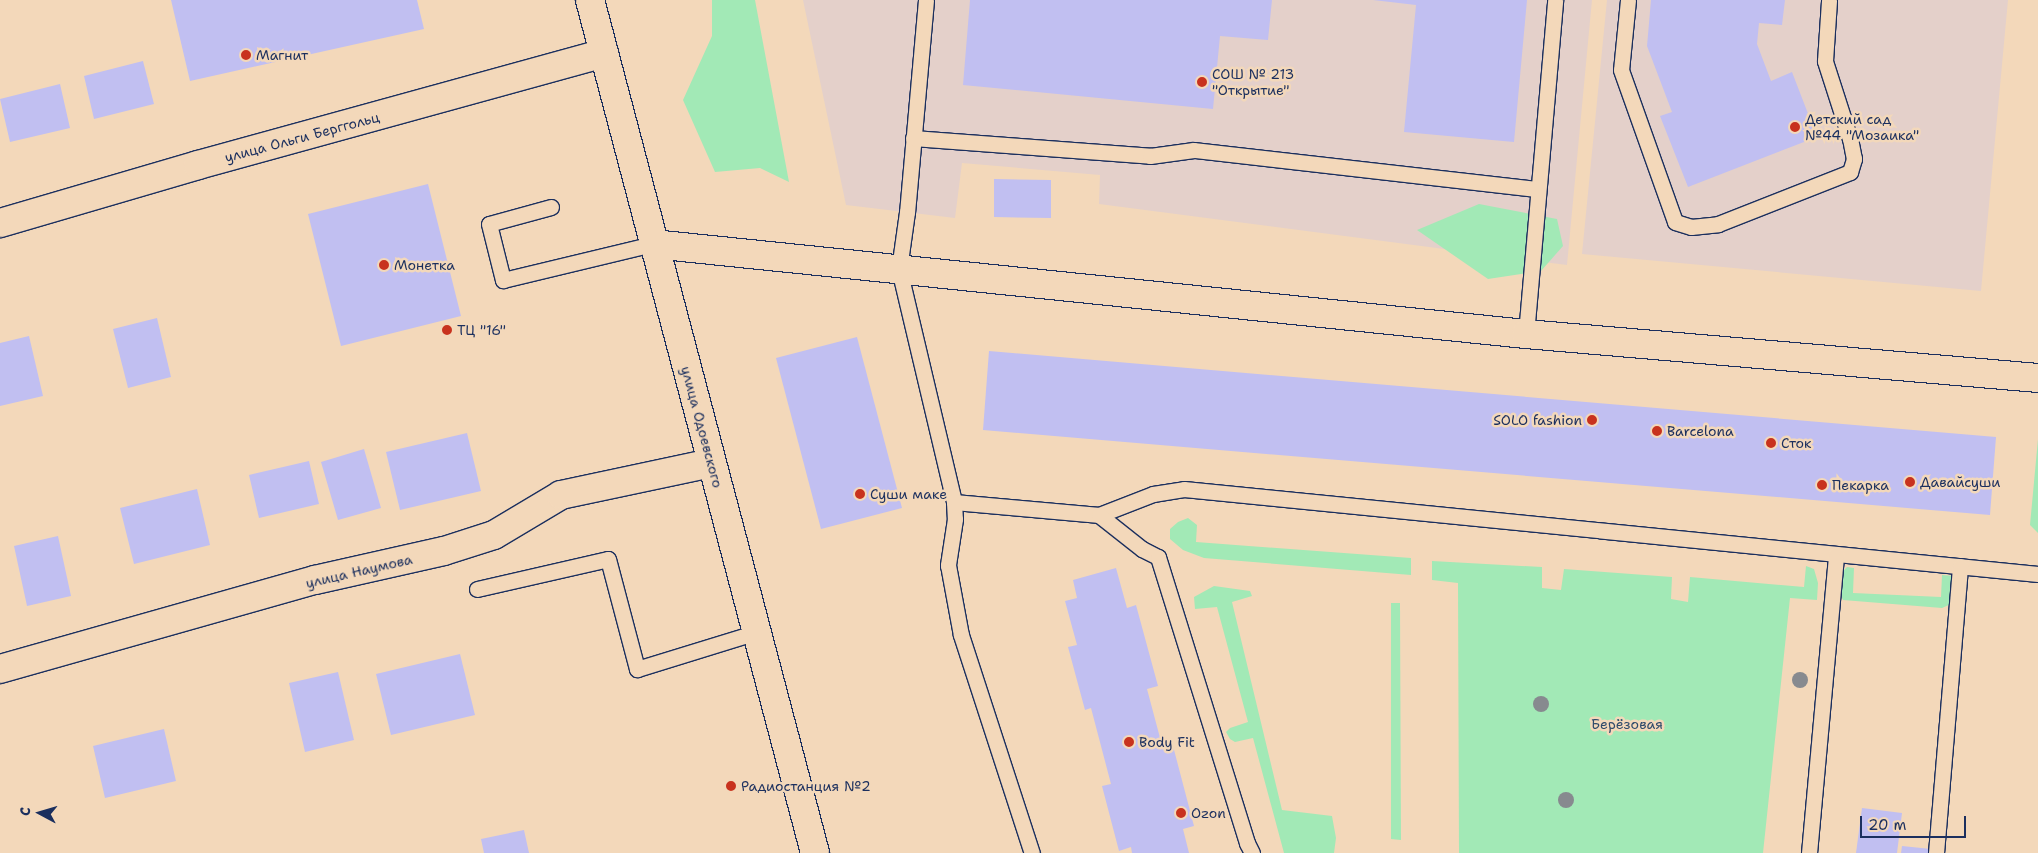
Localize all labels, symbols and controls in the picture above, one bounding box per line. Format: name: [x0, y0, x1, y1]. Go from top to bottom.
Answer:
place label: Магнит: [256, 47, 308, 63]
marker: Магнит: [240, 49, 252, 61]
place label: СОШ № 213 "Открытие": [1212, 66, 1294, 98]
marker: СОШ № 213 "Открытие": [1196, 76, 1208, 88]
street label: улица Ольги Берггольц: [223, 108, 381, 166]
place label: Детский сад №44 "Мозаика": [1805, 111, 1919, 144]
marker: Детский сад №44 "Мозаика": [1789, 121, 1801, 133]
place label: Монетка: [394, 257, 455, 273]
marker: Монетка: [378, 259, 390, 271]
place label: ТЦ "16": [457, 322, 506, 338]
marker: ТЦ "16": [441, 324, 453, 336]
street label: улица Одоевского: [678, 364, 726, 490]
place label: SOLO fashion: [1493, 412, 1582, 428]
marker: SOLO fashion: [1586, 414, 1598, 426]
place label: Barcelona: [1667, 423, 1734, 439]
marker: Barcelona: [1651, 425, 1663, 437]
place label: Сток: [1781, 435, 1812, 451]
marker: Сток: [1765, 437, 1777, 449]
place label: Давайсуши: [1920, 474, 2000, 490]
marker: Давайсуши: [1904, 476, 1916, 488]
place label: Пекарка: [1832, 477, 1889, 493]
marker: Пекарка: [1816, 479, 1828, 491]
place label: Суши маке: [870, 486, 947, 502]
marker: Суши маке: [854, 488, 866, 500]
street label: улица Наумова: [304, 551, 414, 591]
park label: Берёзовая: [1591, 716, 1663, 732]
place label: Body Fit: [1139, 734, 1195, 750]
marker: Body Fit: [1123, 736, 1135, 748]
place label: Радиостанция №2: [741, 778, 871, 794]
marker: Радиостанция №2: [725, 780, 737, 792]
north arrow: [15, 788, 65, 838]
place label: Ozon: [1191, 805, 1226, 821]
text: С: [16, 806, 34, 817]
scale bar: [1863, 806, 1969, 838]
marker: Ozon: [1175, 807, 1187, 819]
text: 20 m: [1868, 815, 1907, 835]

